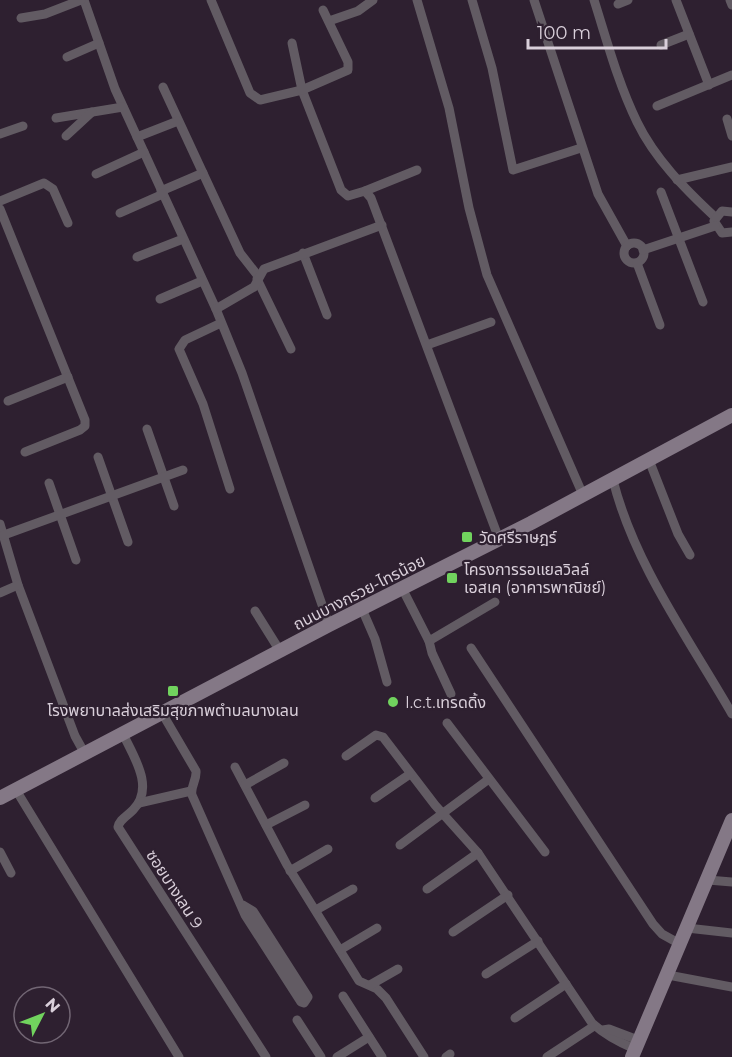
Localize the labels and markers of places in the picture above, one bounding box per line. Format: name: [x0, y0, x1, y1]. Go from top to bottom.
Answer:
place label: วัดศรีราษฎร์: [479, 528, 557, 547]
marker: วัดศรีราษฎร์: [460, 530, 474, 544]
place label: โครงการรอแยลวิลล์ เอสเค (อาคารพาณิชย์): [464, 560, 606, 597]
marker: โครงการรอแยลวิลล์ เอสเค (อาคารพาณิชย์): [445, 571, 459, 585]
marker: โรงพยาบาลส่งเสริมสุขภาพตำบลบางเลน: [166, 684, 180, 698]
place label: I.c.t.เทรดดิ้ง: [405, 692, 486, 712]
marker: I.c.t.เทรดดิ้ง: [386, 695, 400, 709]
place label: โรงพยาบาลส่งเสริมสุขภาพตำบลบางเลน: [47, 701, 299, 720]

